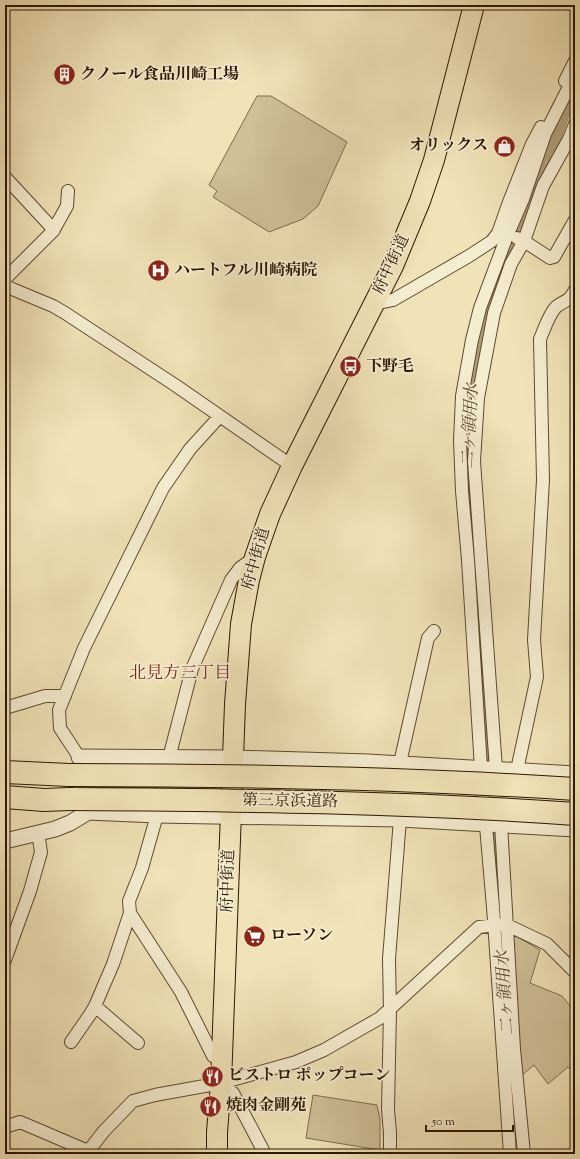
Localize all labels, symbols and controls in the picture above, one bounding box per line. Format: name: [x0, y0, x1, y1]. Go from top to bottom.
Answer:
building icon: クノール食品川崎工場: [51, 62, 77, 88]
place label: クノール食品川崎工場: [80, 64, 239, 87]
shop icon: オリックス: [491, 133, 517, 159]
place label: オリックス: [409, 135, 488, 158]
street label: 府中街道: [368, 231, 416, 299]
hospital icon: ハートフル川崎病院: [146, 258, 172, 284]
place label: ハートフル川崎病院: [174, 260, 317, 283]
bus stop icon: 下野毛: [338, 354, 364, 380]
place label: 下野毛: [366, 356, 414, 379]
water label: 二ヶ領用水: [457, 381, 485, 469]
street label: 府中街道: [237, 525, 277, 593]
district label: 北見方三丁目: [129, 662, 231, 686]
street label: 第三京浜道路: [242, 790, 338, 814]
street label: 府中街道: [216, 849, 242, 913]
supermarket icon: ローソン: [242, 923, 268, 949]
place label: ローソン: [270, 925, 333, 948]
water label: 二ヶ領用水: [491, 948, 521, 1036]
restaurant icon: ビストロ ポップコーン: [200, 1063, 226, 1089]
place label: ビストロ ポップコーン: [228, 1065, 390, 1088]
restaurant icon: 焼肉金剛苑: [198, 1093, 224, 1119]
place label: 焼肉金剛苑: [226, 1095, 307, 1118]
scale bar: [426, 1107, 513, 1133]
text: 50 m: [431, 1113, 455, 1131]

